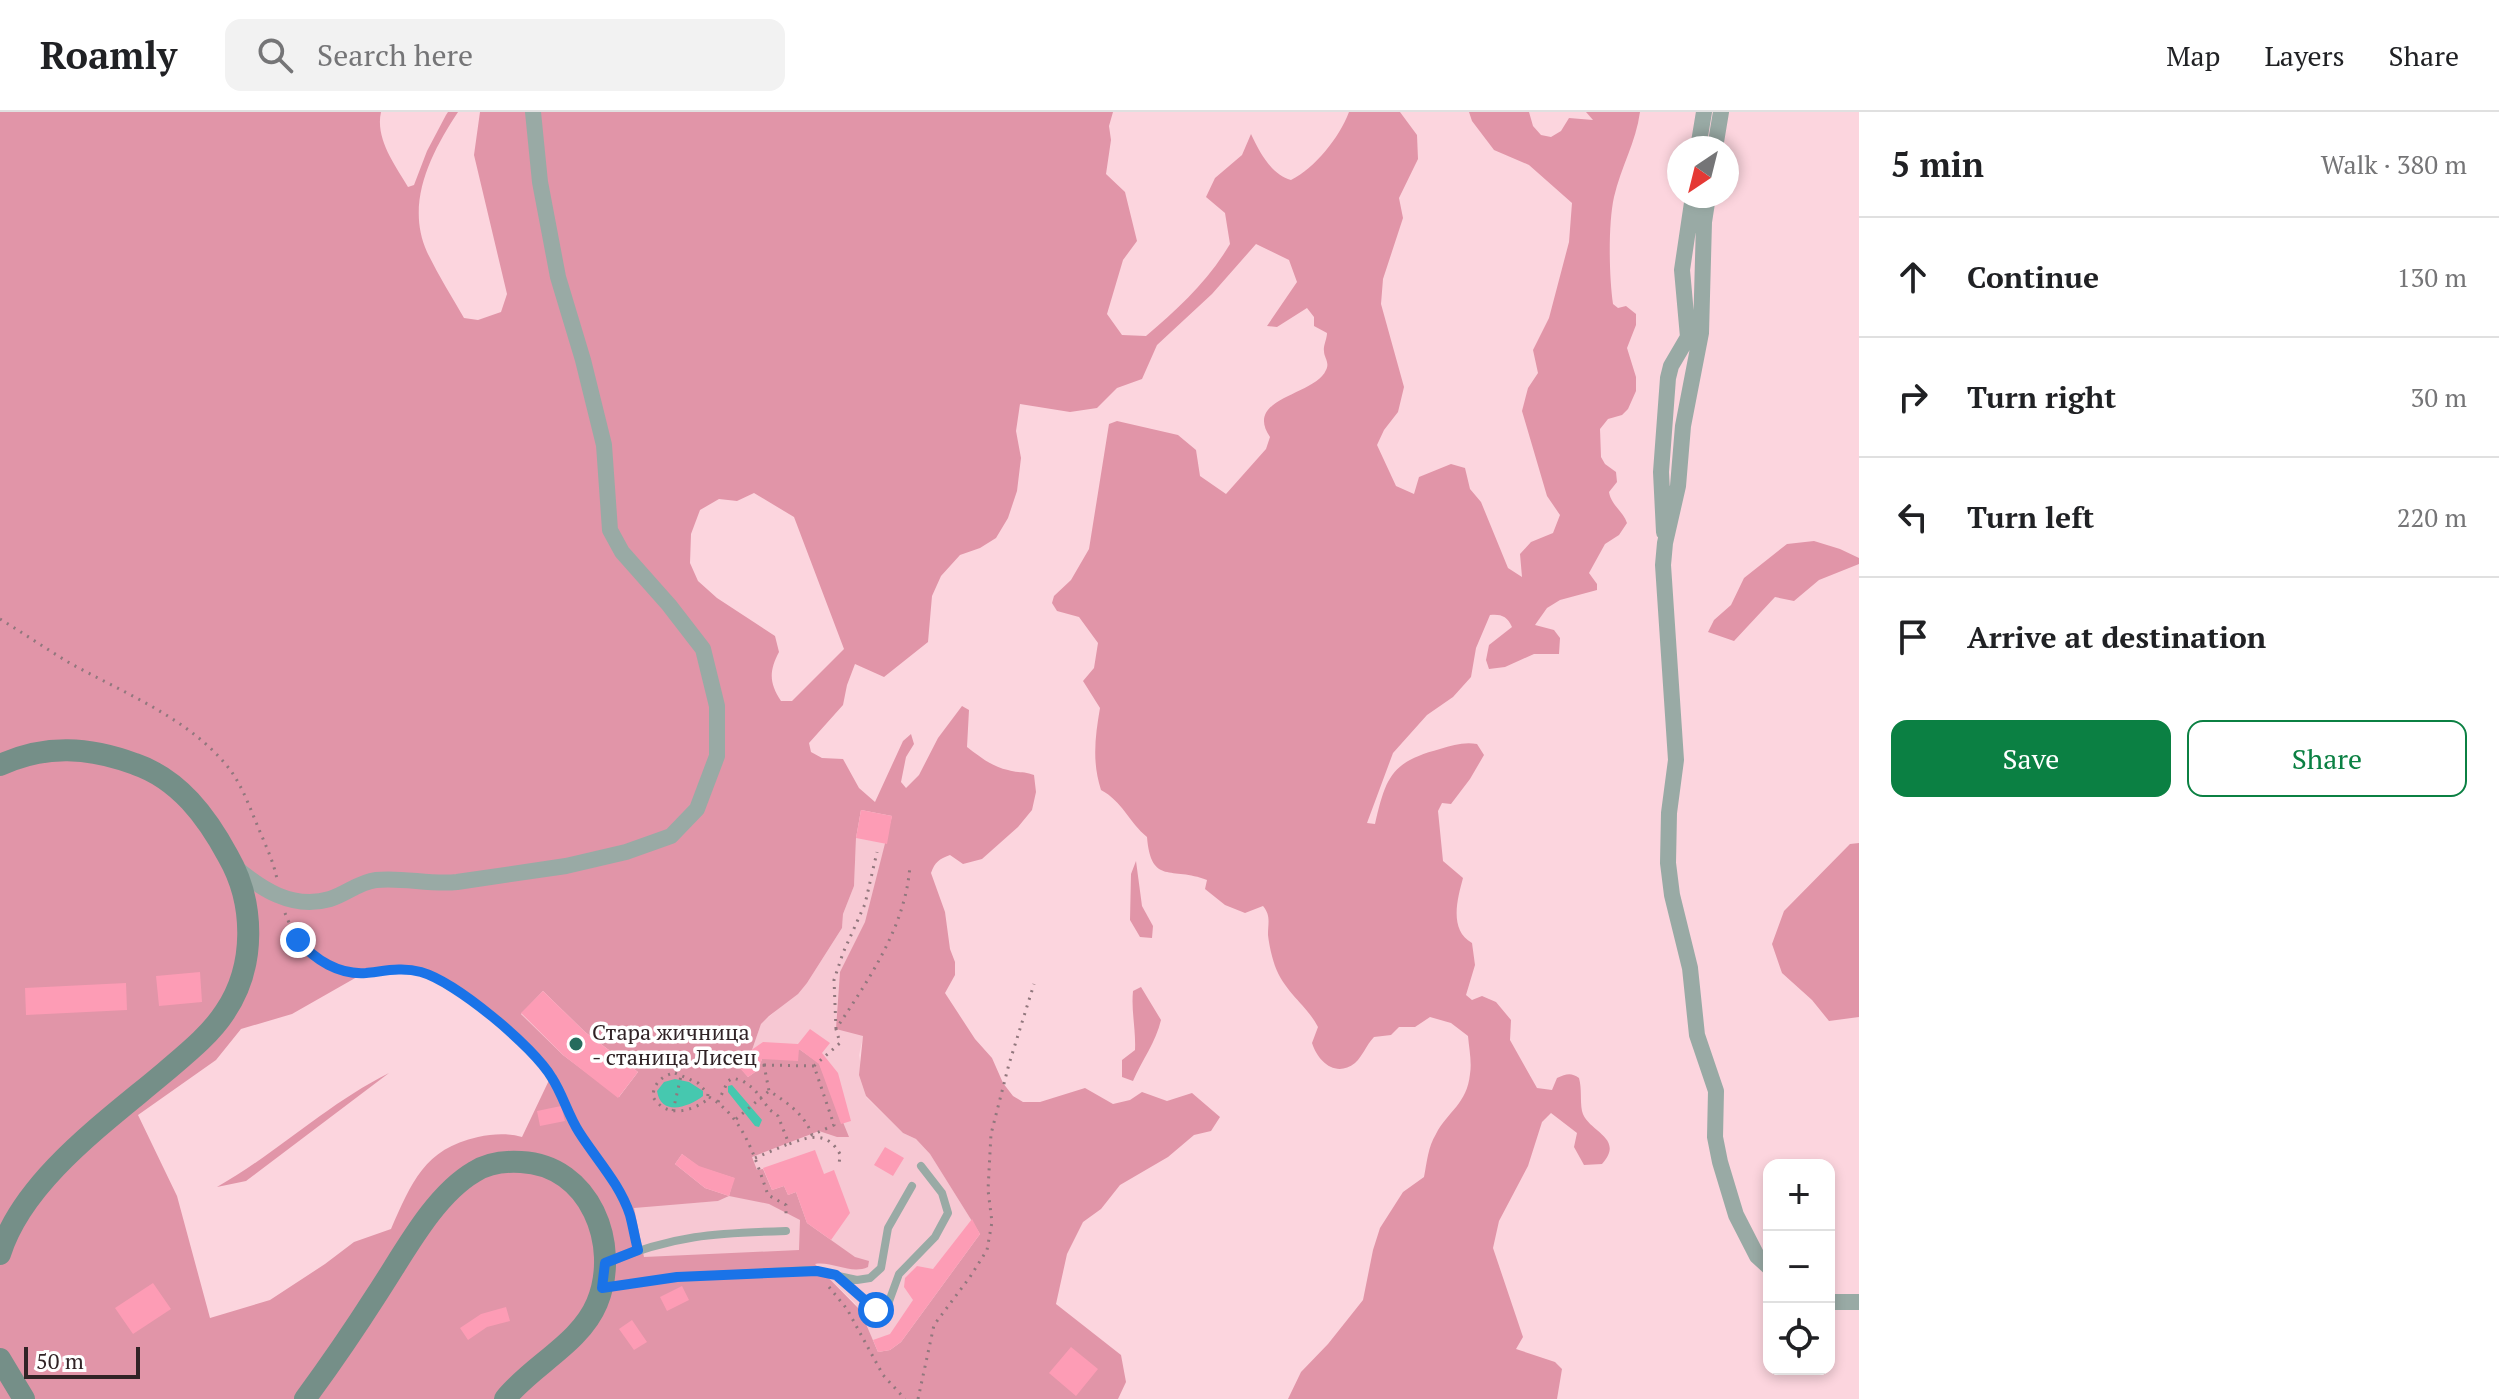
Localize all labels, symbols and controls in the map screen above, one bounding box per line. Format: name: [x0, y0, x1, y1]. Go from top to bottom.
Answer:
search box: [225, 19, 785, 91]
text: Roamly: [40, 30, 177, 80]
icon: search: [253, 33, 297, 77]
text: Search here: [317, 35, 473, 75]
text: Map: [2166, 37, 2220, 74]
text: Layers: [2264, 37, 2345, 74]
text: Share: [2389, 37, 2459, 74]
north arrow: [1667, 136, 1739, 208]
text: 5 min: [1891, 142, 1984, 187]
text: Walk · 380 m: [2321, 147, 2467, 181]
icon: ahead: [1891, 255, 1935, 299]
text: Continue: [1967, 257, 2099, 297]
text: 130 m: [2397, 260, 2467, 294]
icon: right: [1891, 375, 1935, 419]
text: Turn right: [1967, 377, 2116, 417]
text: 30 m: [2411, 380, 2467, 414]
icon: left: [1891, 495, 1935, 539]
text: Turn left: [1967, 497, 2094, 537]
text: 220 m: [2397, 500, 2467, 534]
icon: arrive: [1891, 615, 1935, 659]
text: Arrive at destination: [1967, 617, 2266, 657]
button: Save: [1891, 720, 2171, 797]
button: Share: [2187, 720, 2467, 797]
route end: [280, 922, 316, 958]
place label: Стара жичница - станица Лисец: [592, 1017, 757, 1071]
marker: Стара жичница - станица Лисец: [567, 1035, 585, 1053]
map controls: [1763, 1159, 1835, 1375]
button: +: [1763, 1159, 1835, 1231]
button: −: [1763, 1231, 1835, 1303]
route start: [858, 1292, 894, 1328]
button: locate: [1763, 1303, 1835, 1375]
scale bar: [24, 1343, 140, 1379]
text: 50 m: [36, 1346, 84, 1375]

